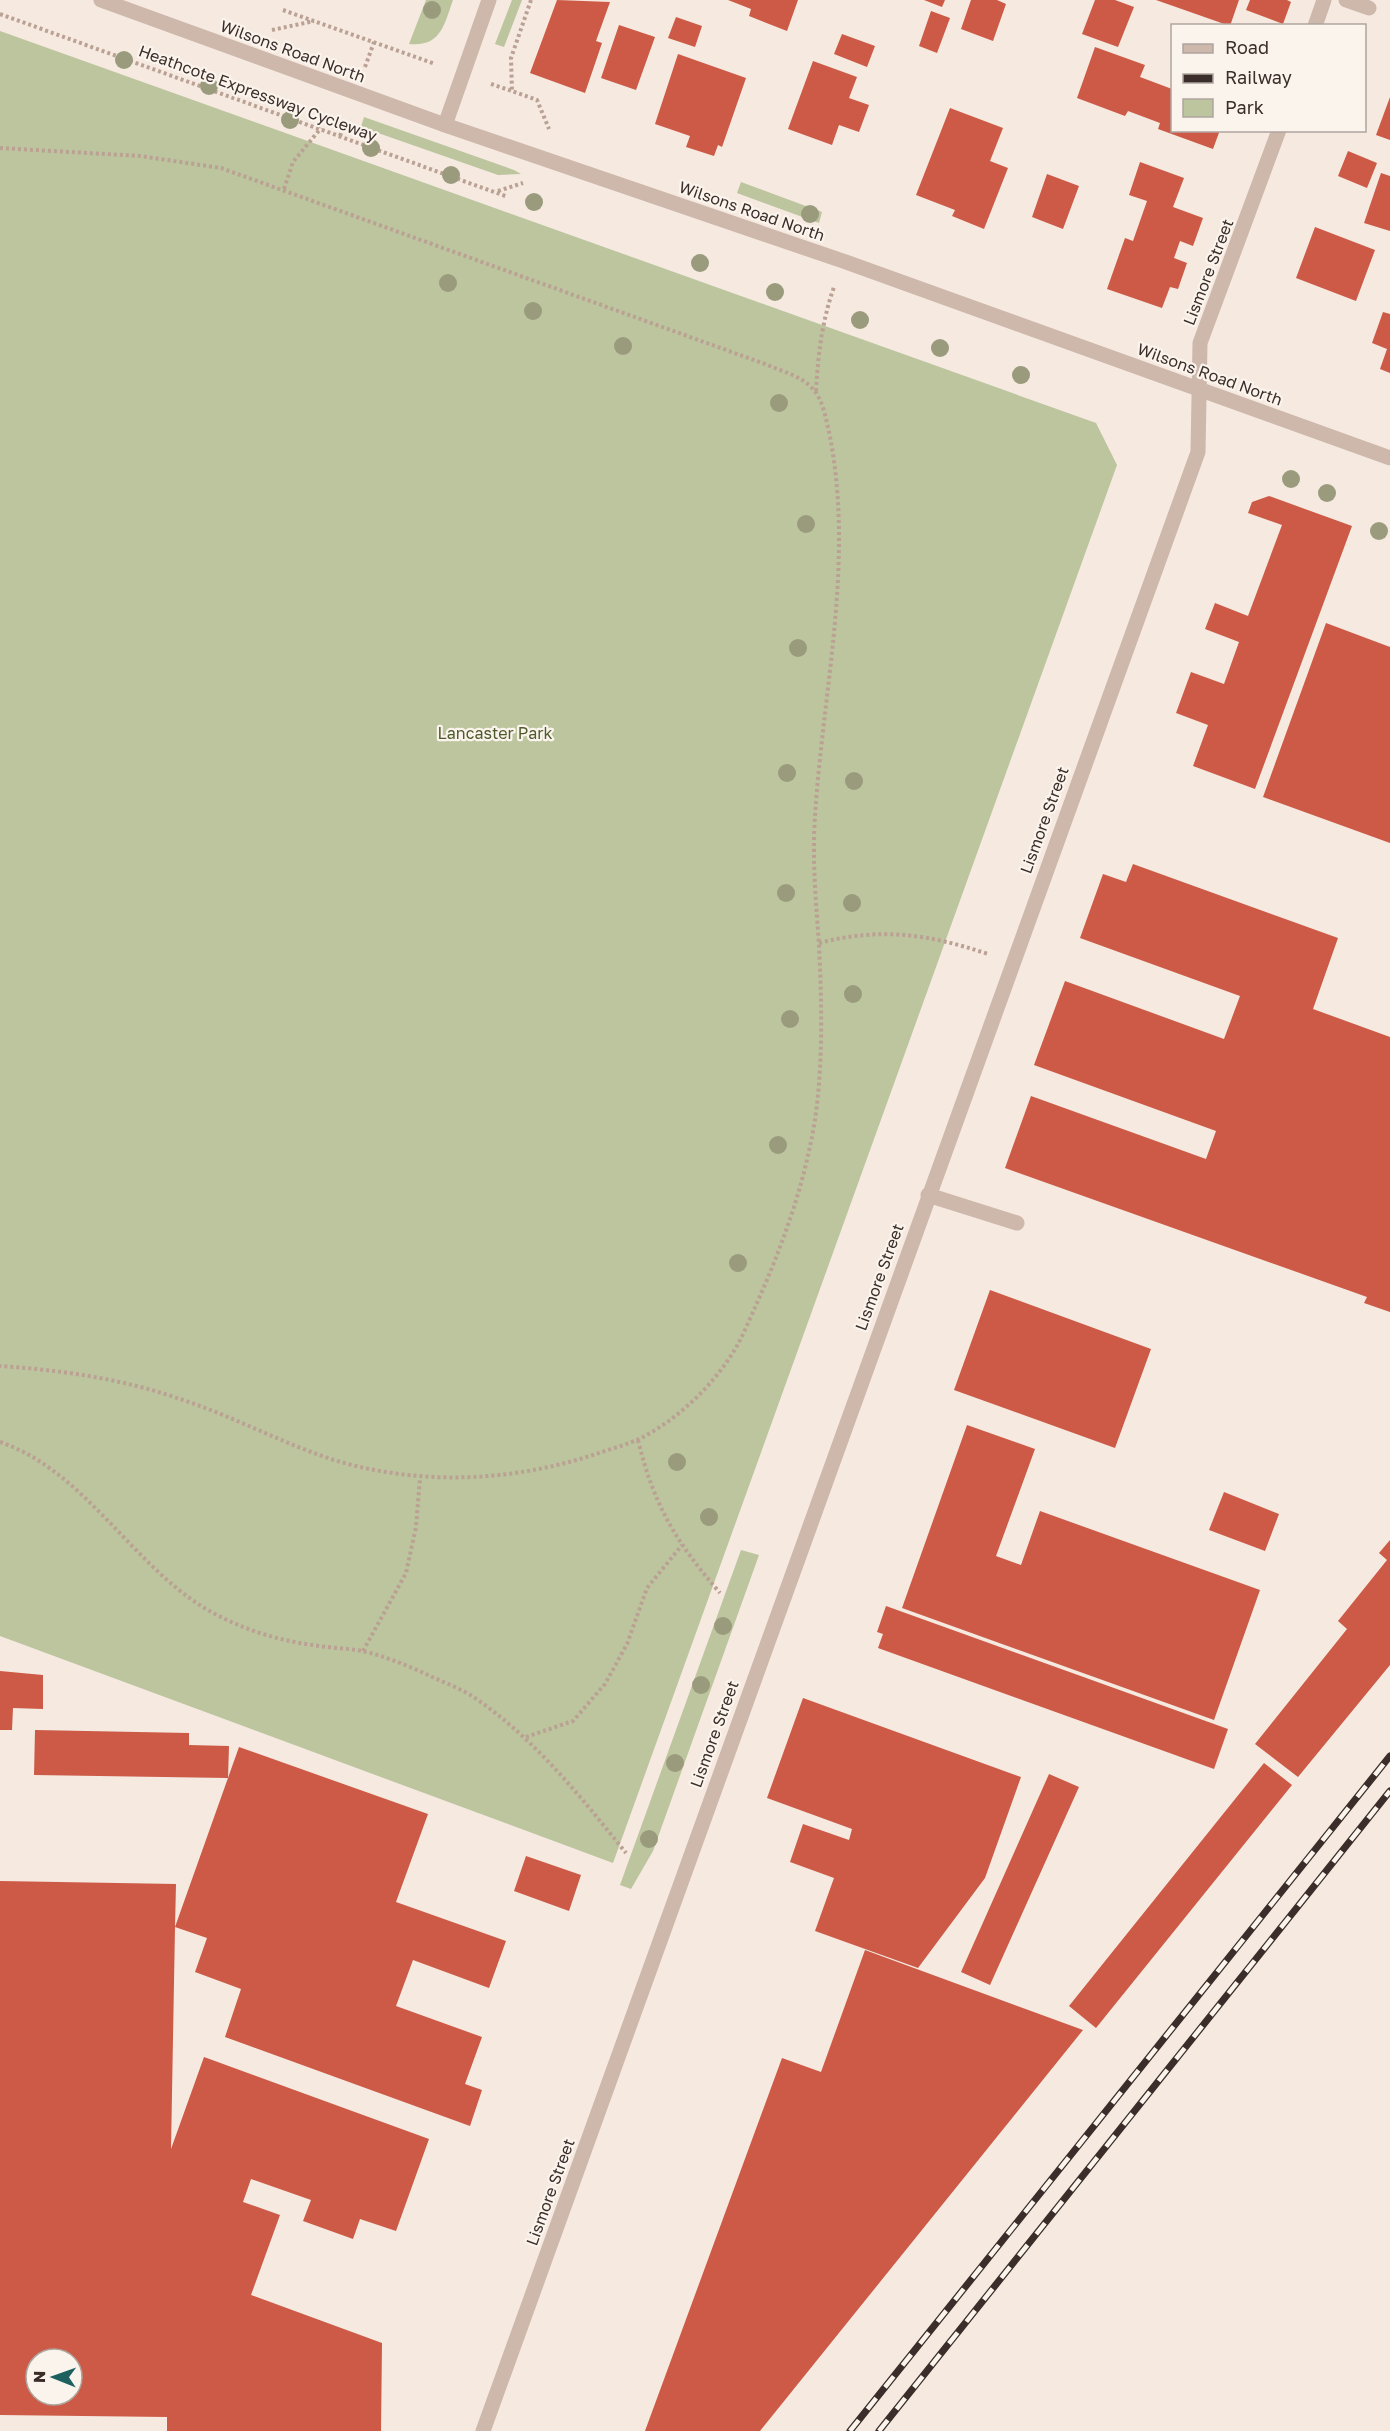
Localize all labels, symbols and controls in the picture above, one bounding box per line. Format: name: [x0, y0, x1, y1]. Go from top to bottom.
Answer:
street label: Wilsons Road North: [218, 15, 368, 87]
legend: [1171, 24, 1366, 132]
text: Road: [1225, 36, 1269, 58]
street label: Heathcote Expressway Cycleway: [136, 40, 380, 146]
text: Railway: [1225, 66, 1292, 88]
text: Park: [1225, 96, 1264, 118]
street label: Wilsons Road North: [676, 177, 828, 245]
street label: Lismore Street: [1179, 216, 1237, 328]
street label: Wilsons Road North: [1135, 338, 1285, 410]
park label: Lancaster Park: [438, 723, 552, 743]
street label: Lismore Street: [1015, 764, 1073, 876]
street label: Lismore Street: [850, 1221, 908, 1333]
street label: Lismore Street: [685, 1678, 743, 1790]
street label: Lismore Street: [521, 2136, 579, 2248]
north arrow: [24, 2347, 84, 2407]
text: N: [29, 2370, 49, 2383]

